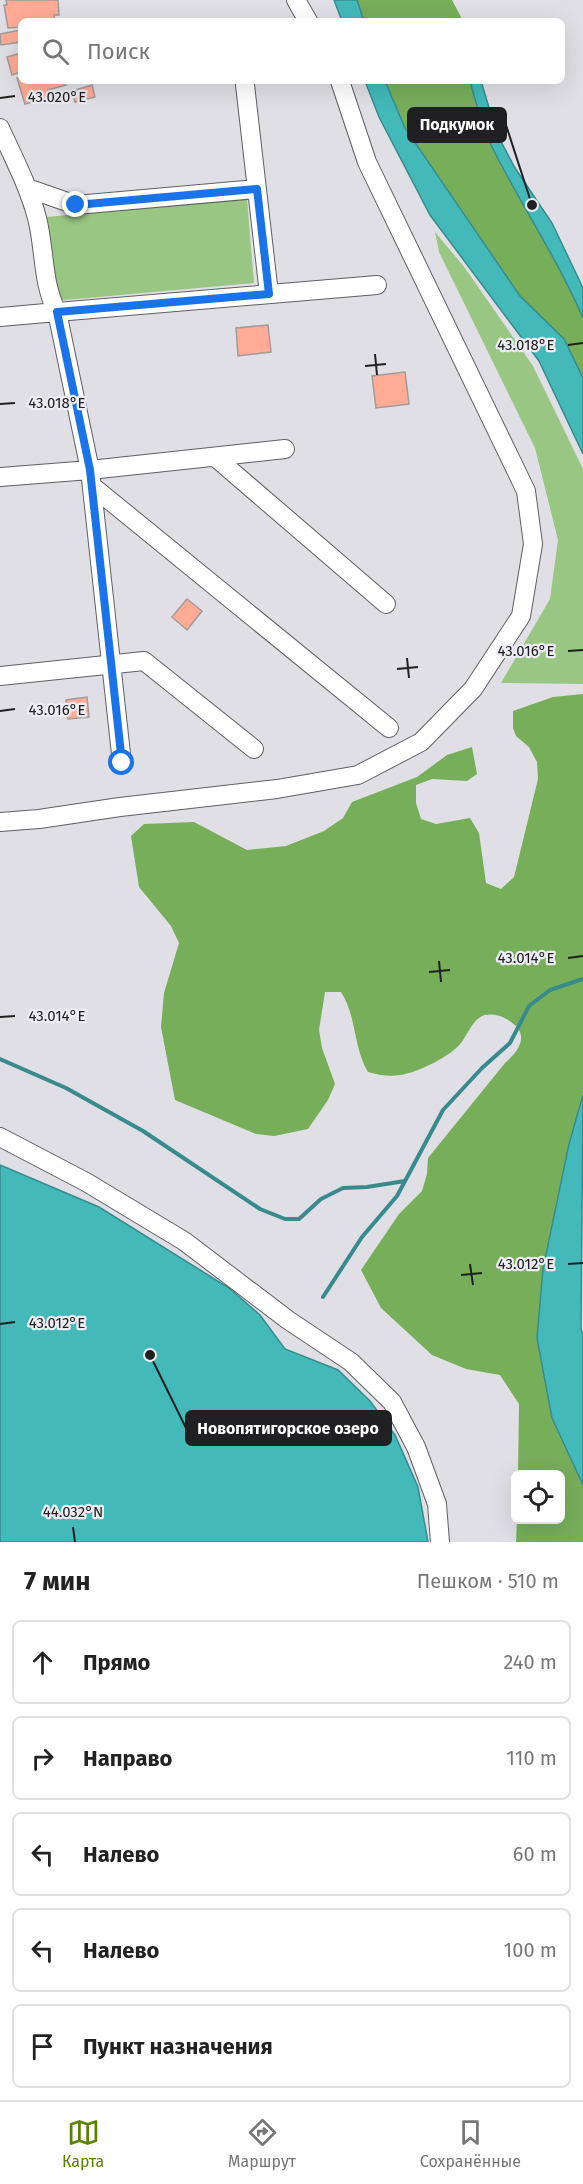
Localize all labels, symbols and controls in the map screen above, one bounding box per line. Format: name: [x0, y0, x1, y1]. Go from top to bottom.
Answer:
search box: [18, 18, 565, 84]
icon: search: [39, 35, 72, 68]
text: Поиск: [87, 38, 150, 65]
text: 43.020°E: [28, 88, 86, 106]
callout: Подкумок: [408, 108, 506, 142]
text: Подкумок: [420, 115, 494, 134]
route end: [62, 191, 88, 217]
text: 43.018°E: [497, 336, 555, 354]
text: 43.018°E: [28, 394, 86, 412]
text: 43.016°E: [498, 642, 554, 660]
text: 43.016°E: [29, 701, 85, 719]
route start: [108, 749, 134, 775]
text: 43.014°E: [498, 949, 554, 967]
text: 43.014°E: [29, 1007, 85, 1025]
text: 43.012°E: [498, 1255, 554, 1273]
text: 43.012°E: [29, 1314, 85, 1332]
callout: Новопятигорское озеро: [186, 1411, 391, 1445]
text: Новопятигорское озеро: [197, 1419, 379, 1438]
map controls: [511, 1470, 565, 1524]
button: locate: [511, 1470, 565, 1524]
text: 44.032°N: [43, 1503, 103, 1521]
text: 7 мин: [24, 1566, 90, 1597]
text: Пешком · 510 m: [417, 1569, 559, 1593]
icon: ahead: [26, 1646, 59, 1679]
text: Прямо: [83, 1649, 150, 1676]
text: 240 m: [503, 1650, 557, 1674]
icon: right: [26, 1742, 59, 1775]
text: Направо: [83, 1745, 172, 1772]
text: 110 m: [506, 1746, 557, 1770]
icon: left: [26, 1838, 59, 1871]
text: Налево: [83, 1841, 159, 1868]
text: 60 m: [513, 1842, 557, 1866]
icon: left: [26, 1934, 59, 1967]
text: Налево: [83, 1937, 159, 1964]
text: 100 m: [504, 1938, 557, 1962]
icon: arrive: [26, 2030, 59, 2063]
text: Пункт назначения: [83, 2033, 273, 2060]
tab: Карта: [62, 2116, 104, 2171]
tab: Маршрут: [228, 2116, 296, 2171]
tab: Сохранённые: [420, 2116, 521, 2171]

